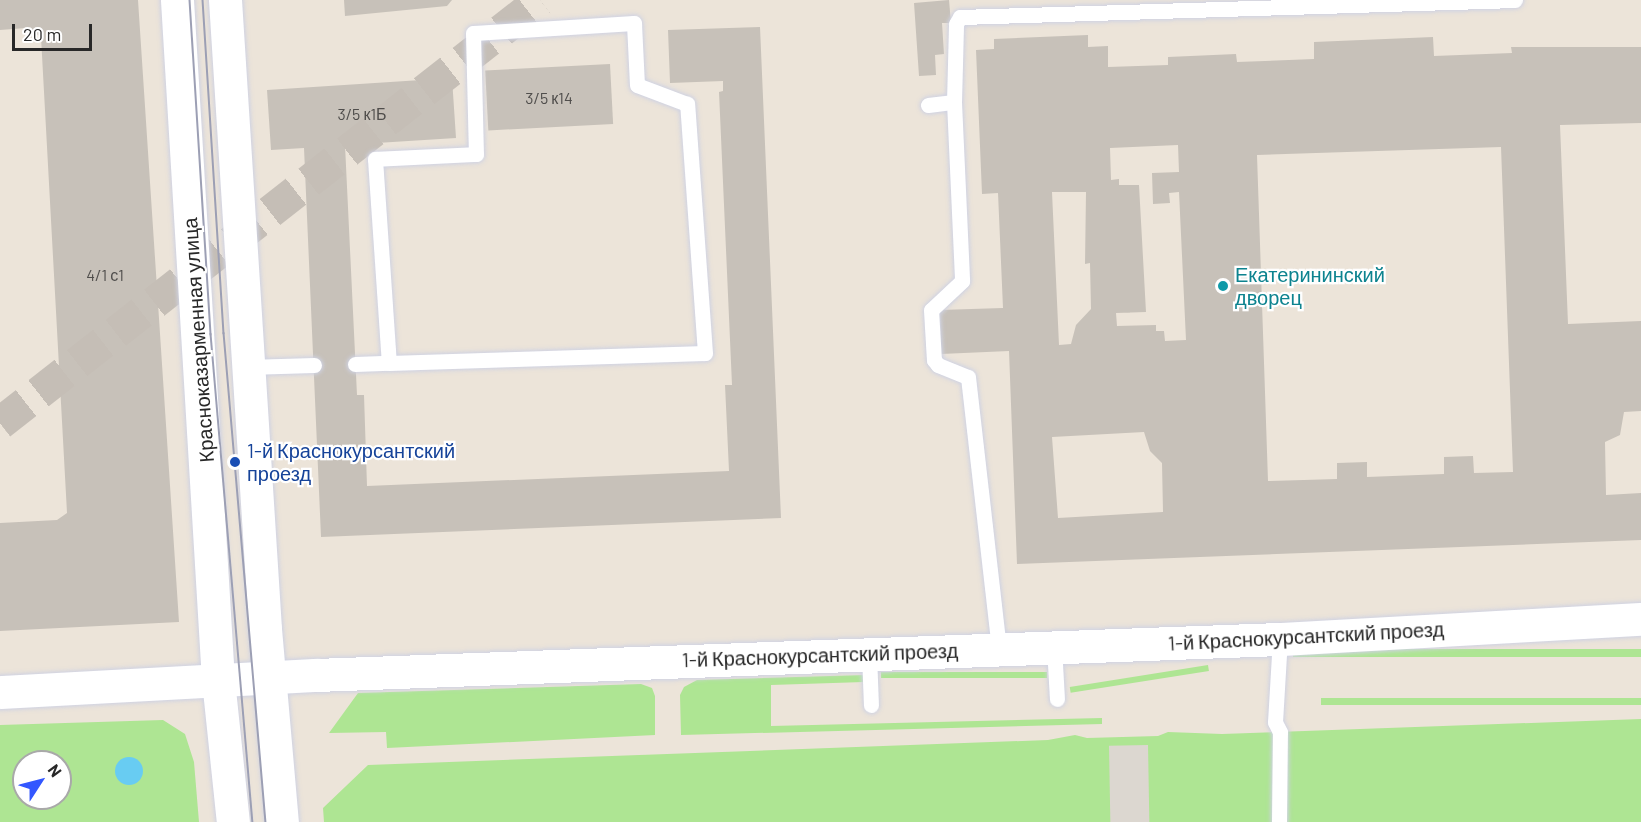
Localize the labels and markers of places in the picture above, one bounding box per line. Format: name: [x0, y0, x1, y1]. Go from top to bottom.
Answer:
place label: Екатерининский дворец: [1235, 262, 1385, 309]
marker: Екатерининский дворец: [1216, 279, 1230, 293]
place label: 1-й Краснокурсантский проезд: [247, 438, 455, 485]
marker: 1-й Краснокурсантский проезд: [228, 455, 242, 469]

